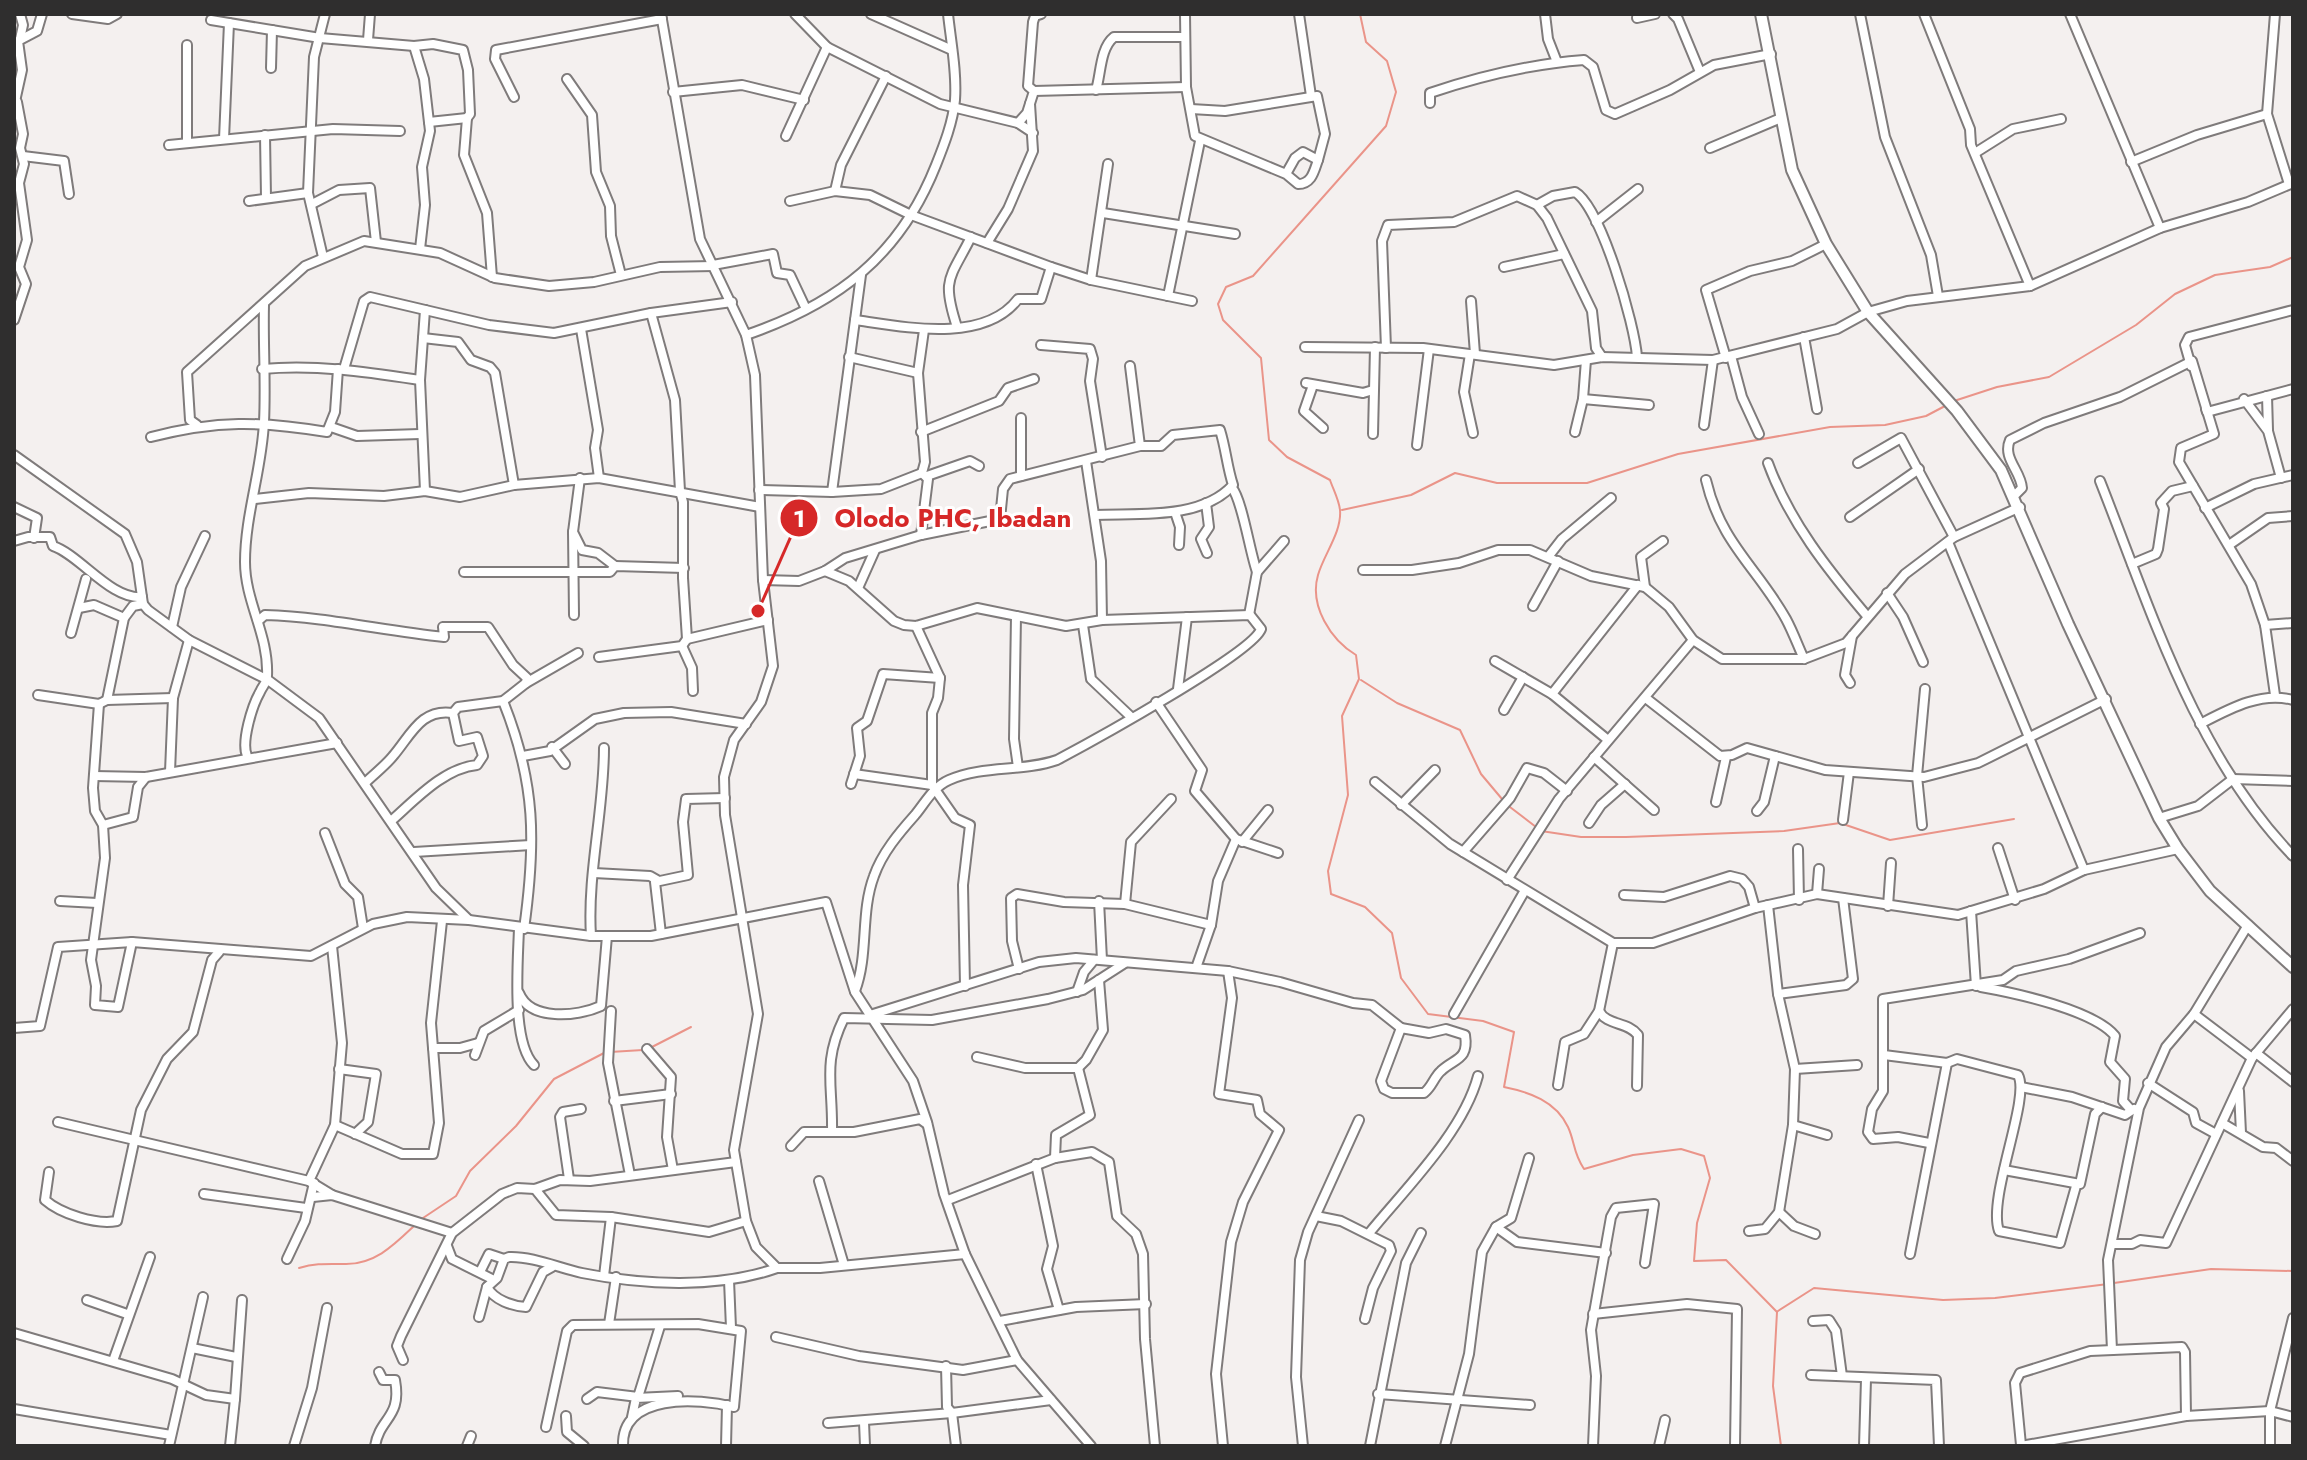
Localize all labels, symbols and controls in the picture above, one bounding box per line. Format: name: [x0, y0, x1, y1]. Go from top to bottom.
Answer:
callout: Olodo PHC, Ibadan: [779, 493, 1088, 543]
text: Olodo PHC, Ibadan: [835, 499, 1071, 537]
text: 1: [793, 501, 805, 536]

